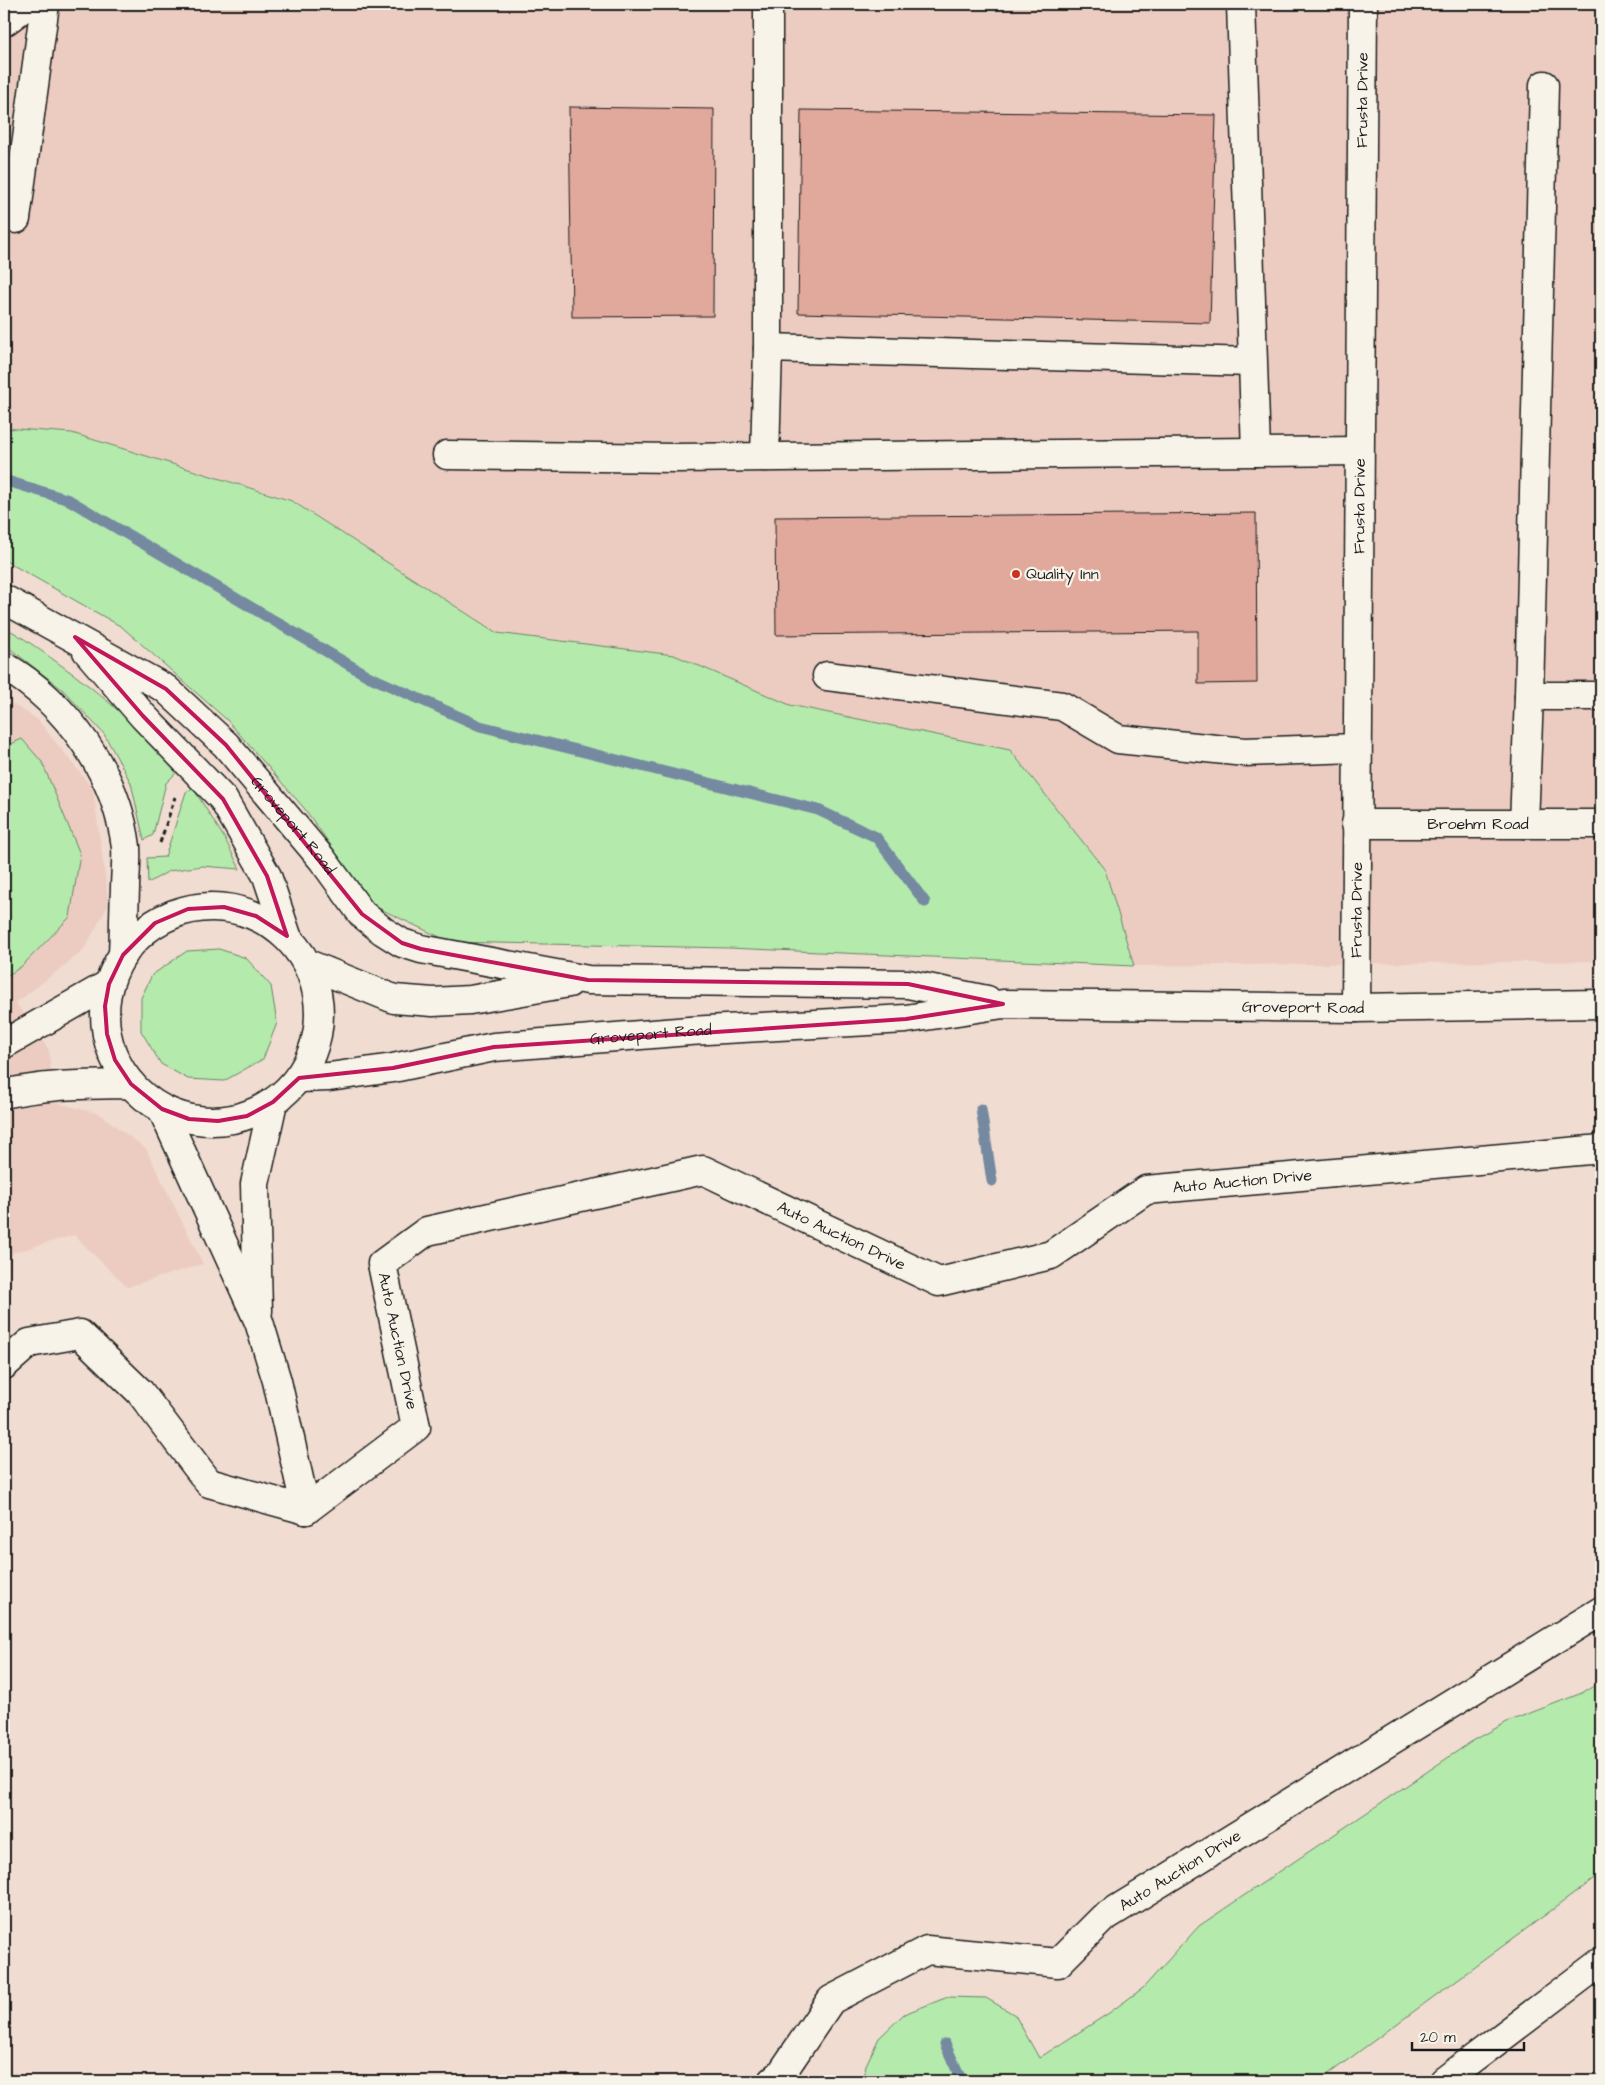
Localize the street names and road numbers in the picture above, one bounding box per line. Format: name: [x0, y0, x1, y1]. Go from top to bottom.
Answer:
street label: Frusta Drive: [1351, 52, 1374, 148]
street label: Frusta Drive: [1348, 458, 1371, 554]
street label: Groveport Road: [246, 771, 341, 879]
street label: Broehm Road: [1427, 813, 1529, 835]
street label: Frusta Drive: [1345, 862, 1368, 958]
street label: Groveport Road: [1242, 996, 1364, 1019]
street label: Groveport Road: [589, 1019, 712, 1050]
street label: Auto Auction Drive: [1172, 1164, 1313, 1199]
street label: Auto Auction Drive: [774, 1196, 910, 1276]
street label: Auto Auction Drive: [373, 1270, 423, 1412]
street label: Auto Auction Drive: [1115, 1824, 1246, 1916]

